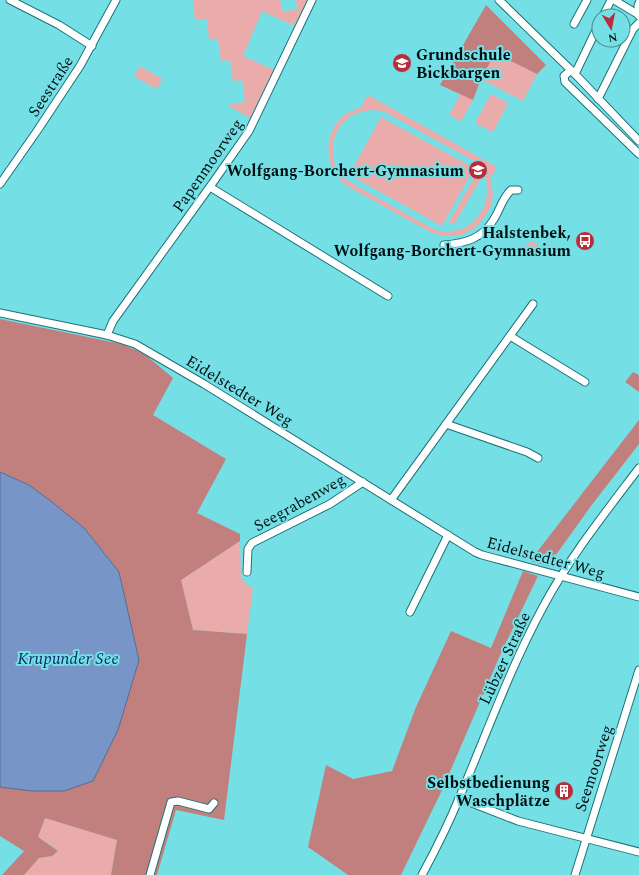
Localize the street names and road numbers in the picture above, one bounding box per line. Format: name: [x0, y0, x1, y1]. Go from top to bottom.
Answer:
street label: Seestraße: [22, 51, 80, 122]
street label: Papenmoorweg: [166, 114, 249, 217]
street label: Eidelstedter Weg: [181, 349, 298, 432]
street label: Seegrabenweg: [249, 468, 350, 538]
street label: Eidelstedter Weg: [484, 531, 608, 585]
street label: Lübzer Straße: [473, 608, 537, 709]
street label: Seemoorweg: [569, 722, 619, 815]

